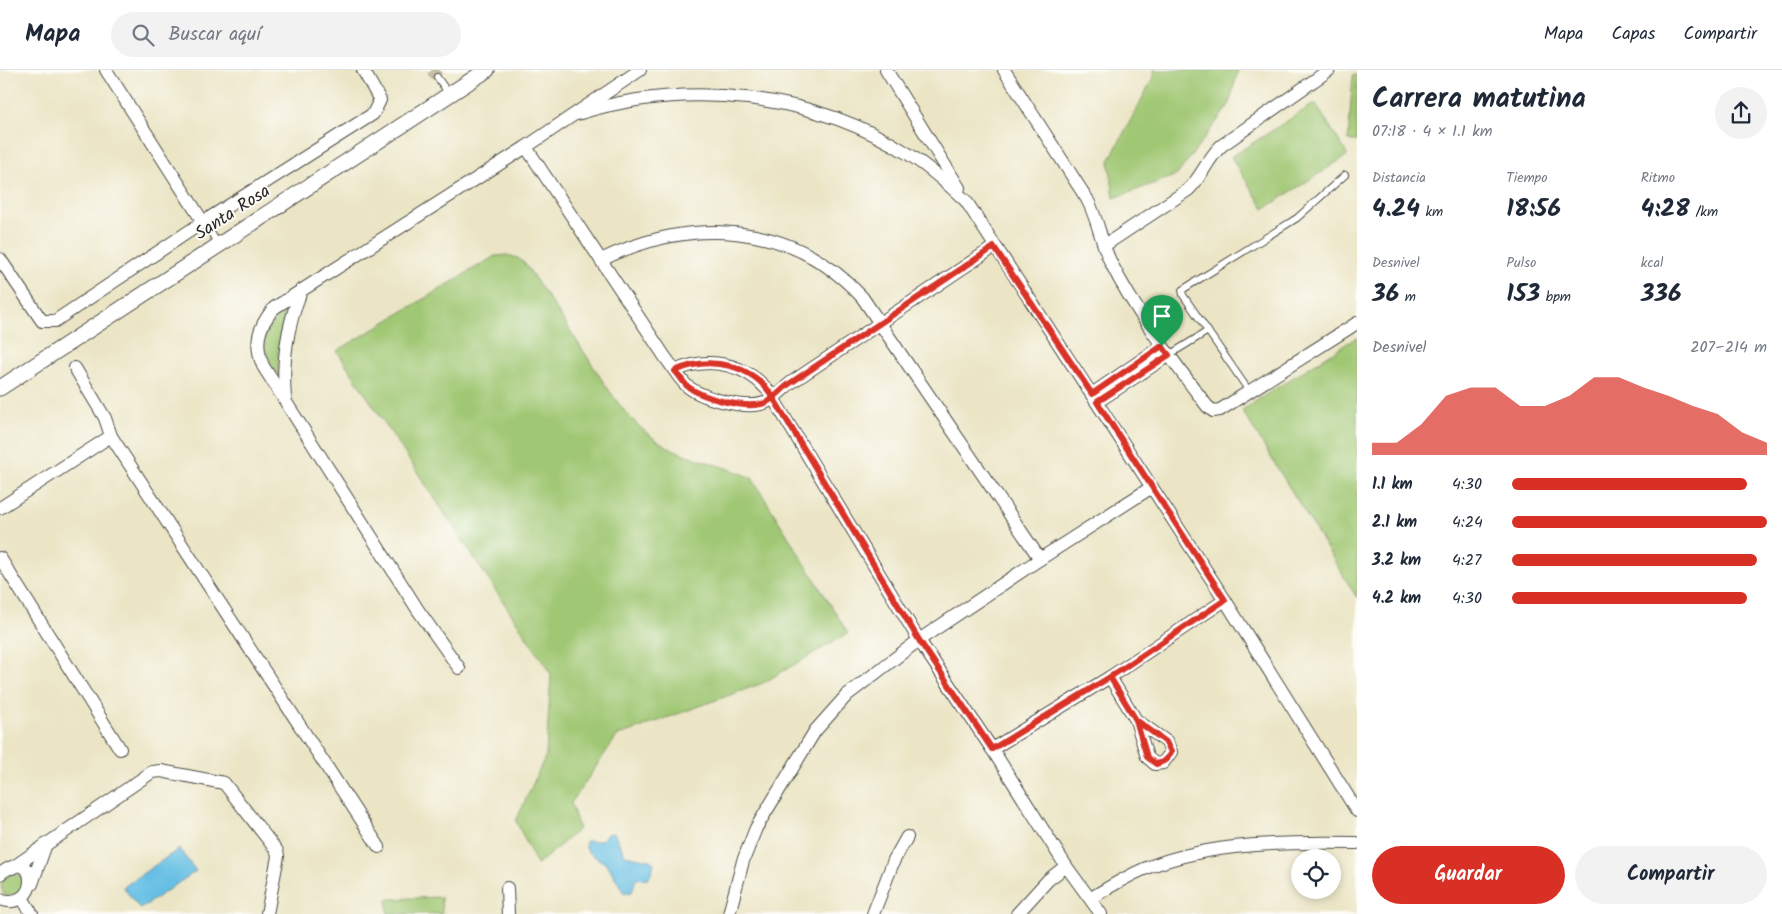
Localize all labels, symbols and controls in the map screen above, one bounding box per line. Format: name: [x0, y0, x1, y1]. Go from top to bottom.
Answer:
search box: [111, 12, 461, 57]
text: Mapa: [25, 15, 81, 54]
text: Buscar aquí: [169, 20, 261, 50]
text: Mapa: [1544, 20, 1584, 49]
text: Capas: [1612, 20, 1656, 49]
text: Compartir: [1684, 20, 1757, 49]
icon: search: [129, 21, 157, 49]
text: Carrera matutina: [1372, 77, 1586, 122]
button: share: [1715, 87, 1767, 139]
text: 07:18 · 4 × 1.1 km: [1372, 119, 1493, 144]
text: Distancia: [1372, 167, 1426, 189]
text: Tiempo: [1506, 167, 1548, 189]
text: Ritmo: [1641, 167, 1675, 189]
street label: Santa Rosa: [189, 178, 277, 248]
text: 4.24: [1372, 189, 1420, 229]
text: 18:56: [1506, 189, 1561, 229]
text: 4:28: [1641, 189, 1690, 229]
text: km: [1420, 201, 1443, 223]
text: /km: [1690, 201, 1718, 223]
text: Desnivel: [1372, 252, 1420, 274]
text: Pulso: [1506, 252, 1536, 274]
text: kcal: [1641, 252, 1663, 274]
text: 36: [1372, 274, 1399, 314]
text: 153: [1506, 274, 1540, 314]
text: 336: [1641, 274, 1682, 314]
text: m: [1399, 286, 1416, 308]
text: bpm: [1540, 286, 1571, 308]
pin: [1141, 295, 1183, 346]
icon: arrive: [1148, 302, 1176, 330]
text: Desnivel: [1372, 335, 1427, 360]
text: 207–214 m: [1690, 335, 1767, 360]
text: 1.1 km: [1372, 472, 1413, 497]
text: 4:30: [1452, 472, 1482, 497]
text: 2.1 km: [1372, 510, 1417, 535]
text: 4:24: [1452, 510, 1483, 535]
text: 3.2 km: [1372, 548, 1421, 573]
text: 4:27: [1452, 548, 1481, 573]
text: 4.2 km: [1372, 586, 1421, 611]
text: 4:30: [1452, 586, 1482, 611]
button: Guardar: [1372, 846, 1565, 904]
button: Compartir: [1575, 846, 1767, 904]
map controls: [1291, 849, 1341, 899]
button: locate: [1291, 849, 1341, 899]

